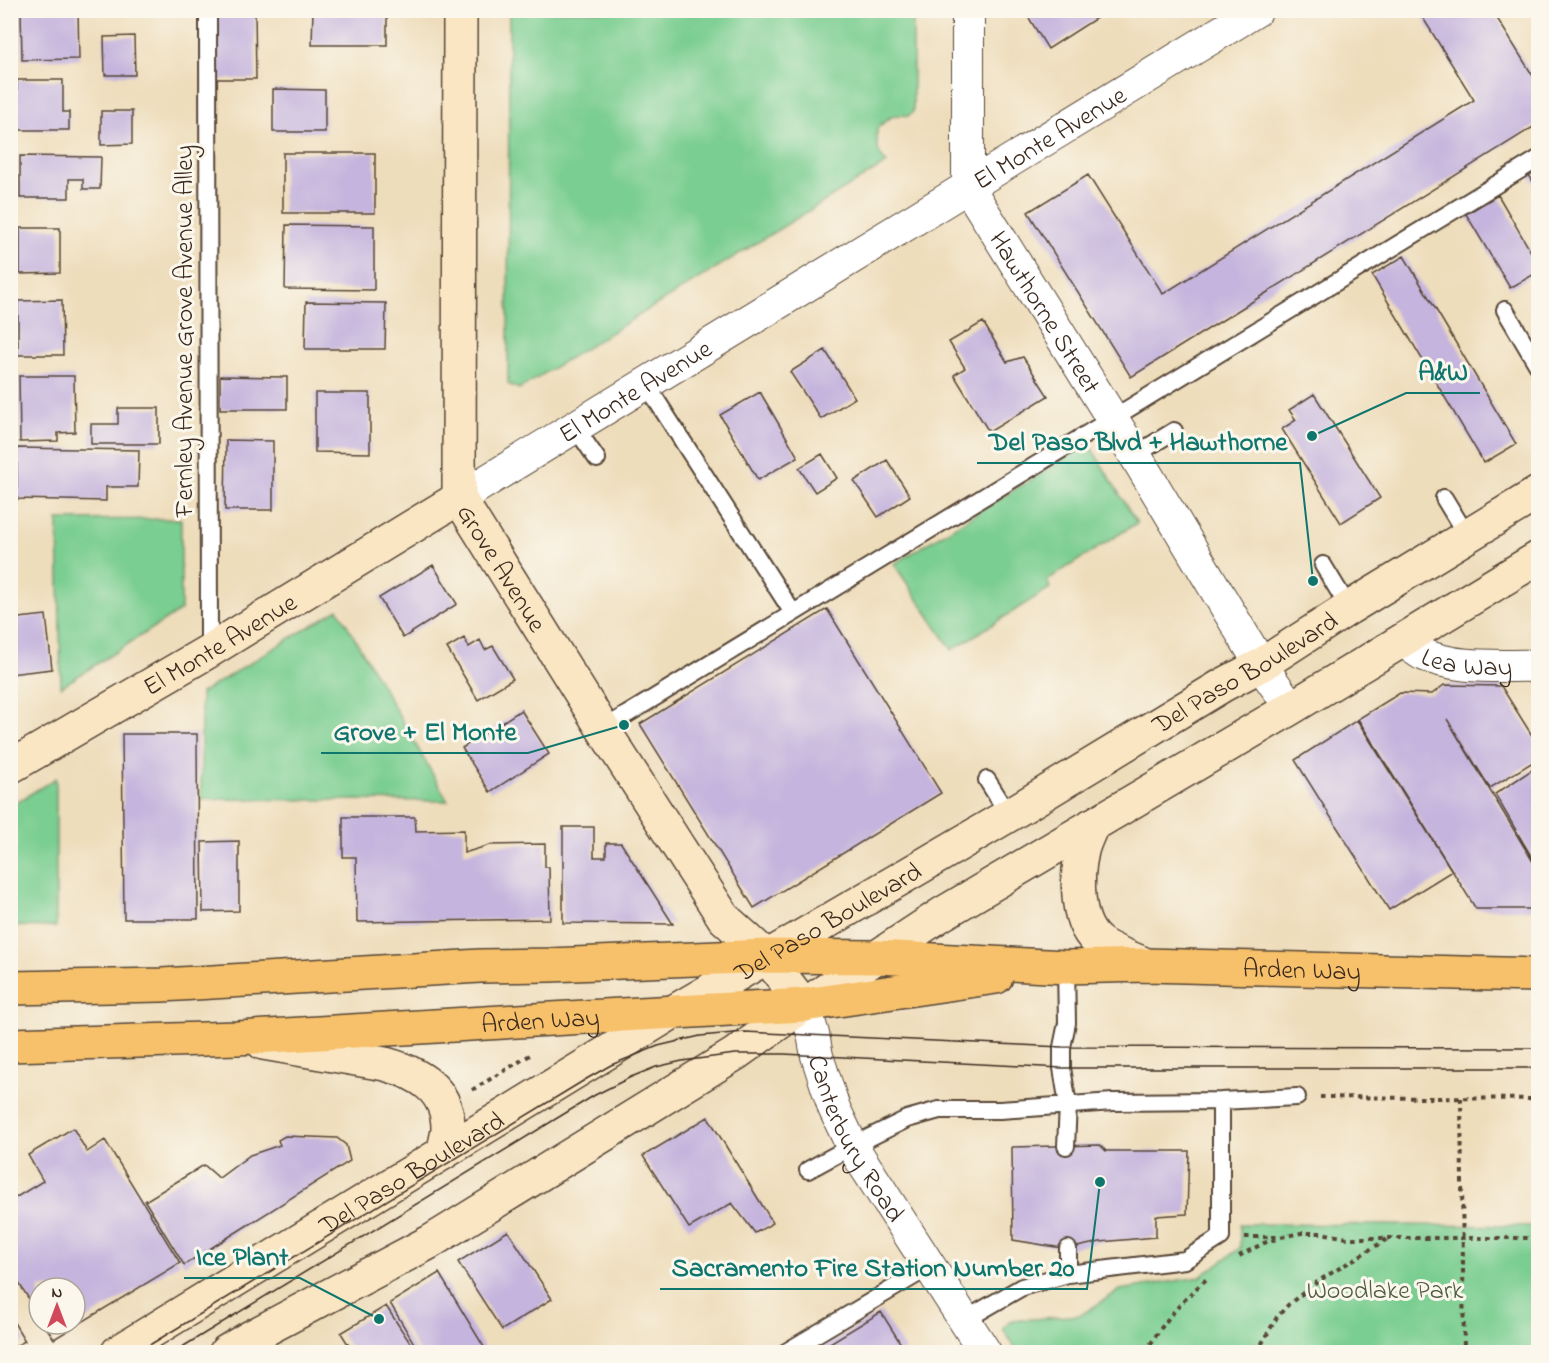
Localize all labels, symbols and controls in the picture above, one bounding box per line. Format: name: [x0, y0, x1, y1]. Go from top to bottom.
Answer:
street label: El Monte Avenue: [967, 78, 1135, 201]
street label: Fernley Avenue Grove Avenue Alley: [167, 145, 205, 518]
street label: Hawthorne Street: [978, 225, 1109, 402]
street label: El Monte Avenue: [552, 331, 721, 455]
callout: A&W: [1406, 348, 1480, 393]
text: A&W: [1418, 354, 1468, 393]
callout: Del Paso Blvd + Hawthorne: [977, 418, 1300, 463]
text: Del Paso Blvd + Hawthorne: [987, 424, 1288, 463]
street label: Grove Avenue: [445, 498, 554, 641]
street label: El Monte Avenue: [137, 585, 306, 707]
street label: Del Paso Boulevard: [1145, 604, 1347, 746]
street label: Lea Way: [1415, 640, 1512, 688]
callout: Grove + El Monte: [321, 708, 528, 753]
text: Grove + El Monte: [333, 714, 517, 753]
street label: Del Paso Boulevard: [728, 854, 930, 994]
street label: Arden Way: [1242, 951, 1361, 992]
street label: Arden Way: [480, 1000, 601, 1045]
street label: Canterbury Road: [796, 1050, 913, 1231]
street label: Del Paso Boulevard: [312, 1103, 513, 1247]
callout: Ice Plant: [184, 1233, 300, 1278]
text: Ice Plant: [196, 1239, 289, 1278]
callout: Sacramento Fire Station Number 20: [660, 1244, 1087, 1289]
text: Sacramento Fire Station Number 20: [672, 1250, 1075, 1289]
park label: Woodlake Park: [1307, 1273, 1464, 1311]
north arrow: [27, 1276, 87, 1336]
text: N: [52, 1281, 63, 1305]

